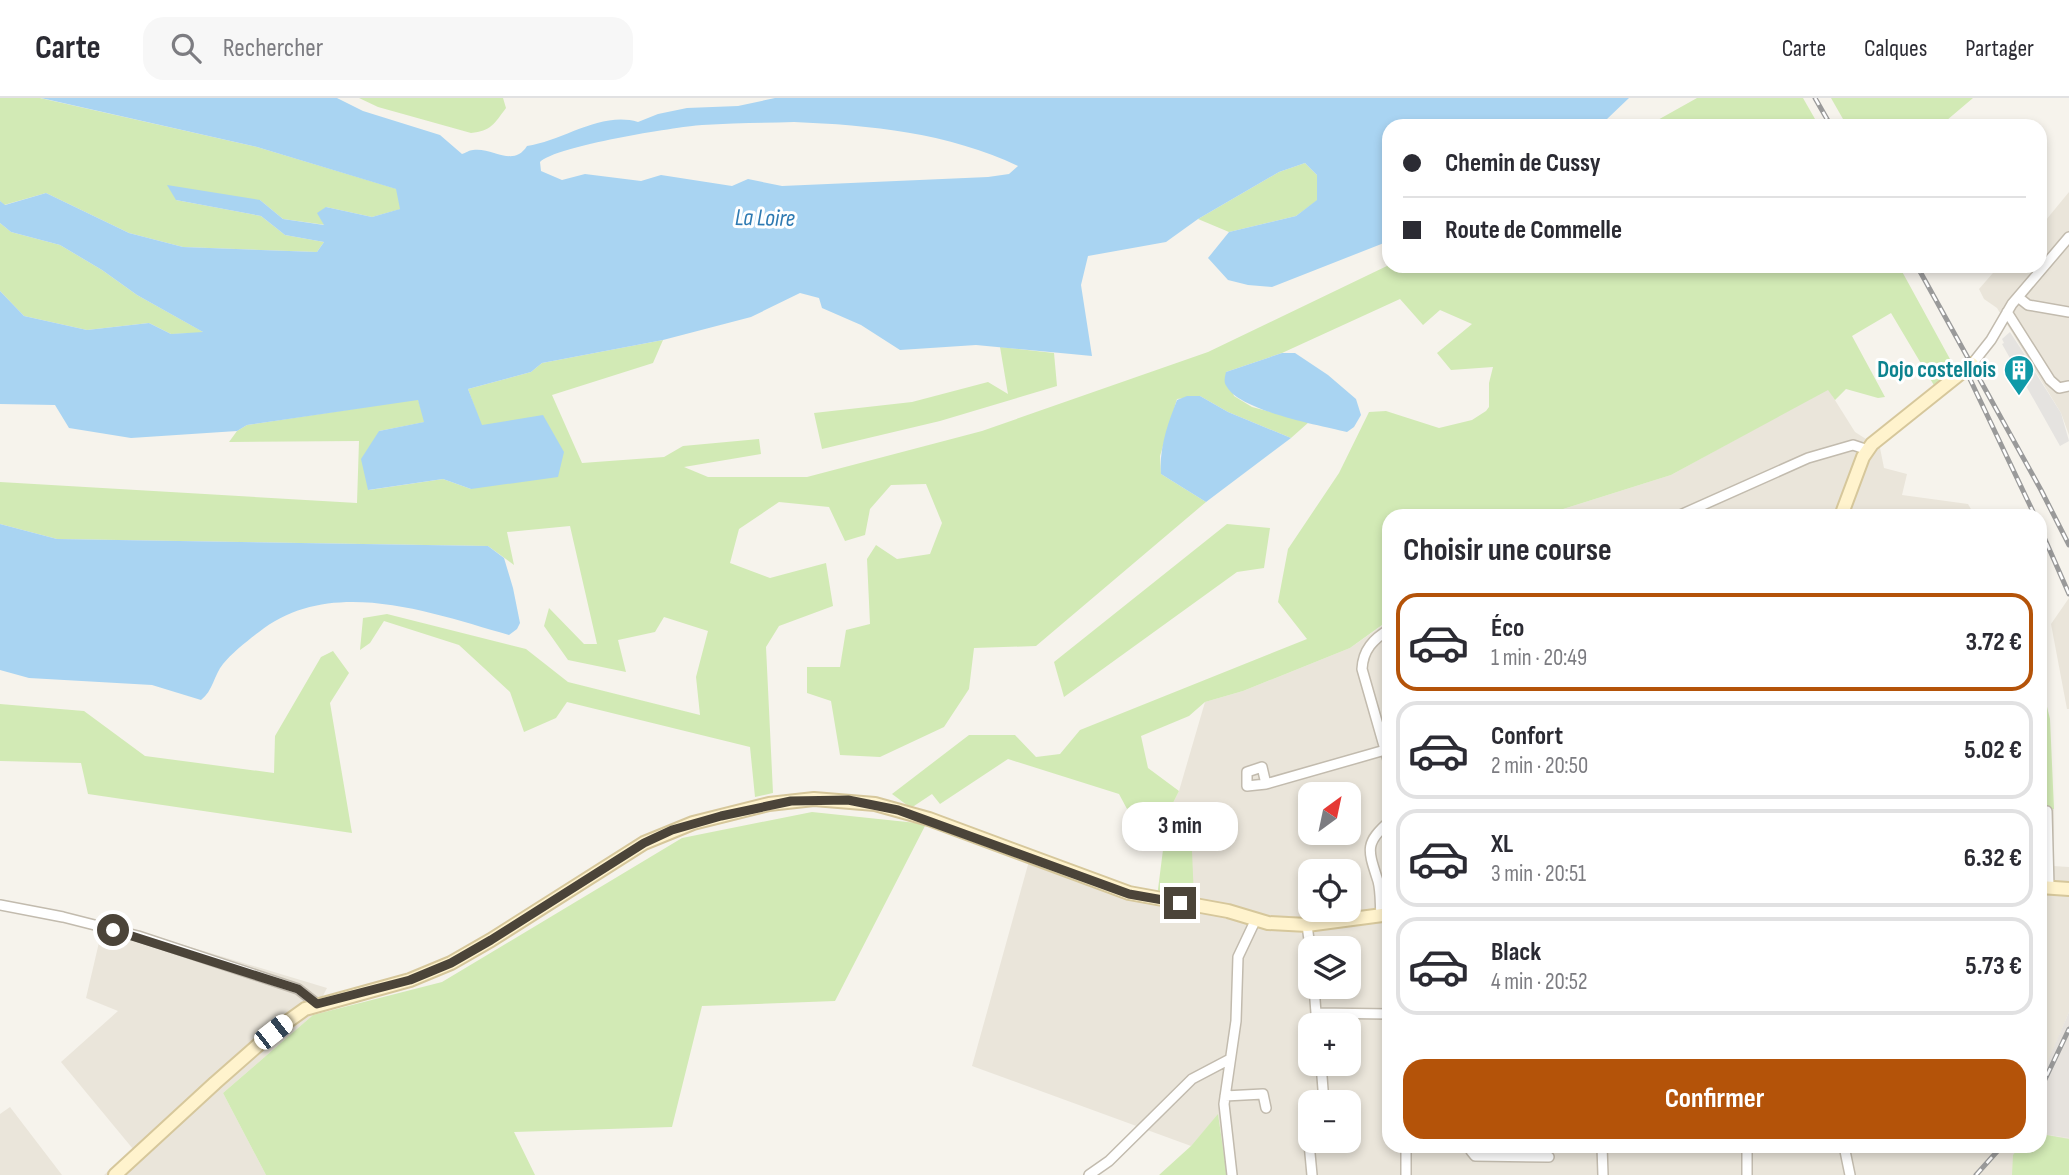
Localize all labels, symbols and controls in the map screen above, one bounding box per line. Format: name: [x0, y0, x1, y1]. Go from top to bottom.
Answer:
search box: [143, 17, 633, 80]
text: Carte: [35, 28, 101, 68]
icon: search: [167, 29, 205, 67]
text: Rechercher: [223, 33, 323, 64]
text: Carte: [1782, 34, 1826, 63]
text: Calques: [1864, 34, 1927, 63]
text: Partager: [1965, 34, 2034, 63]
text: Chemin de Cussy: [1445, 148, 1601, 179]
water label: La Loire: [735, 203, 795, 233]
text: Route de Commelle: [1445, 215, 1622, 246]
building icon: Dojo costellois: [2002, 353, 2036, 397]
place label: Dojo costellois: [1877, 356, 1996, 384]
text: Choisir une course: [1403, 531, 1612, 570]
icon: car: [1407, 611, 1470, 674]
text: Éco: [1491, 613, 1524, 644]
text: 3.72 €: [1965, 627, 2022, 658]
text: 1 min · 20:49: [1491, 644, 1587, 672]
icon: car: [1407, 719, 1470, 782]
text: Confort: [1491, 721, 1563, 752]
text: 5.02 €: [1964, 735, 2022, 766]
text: 2 min · 20:50: [1491, 752, 1588, 780]
north arrow: [1298, 782, 1362, 845]
map controls: [1298, 782, 1361, 1153]
callout: 3 min: [1122, 802, 1238, 850]
text: 3 min: [1158, 812, 1202, 840]
icon: car: [1407, 827, 1470, 890]
text: XL: [1491, 829, 1513, 860]
text: 6.32 €: [1964, 843, 2022, 874]
button: locate: [1298, 859, 1361, 922]
text: 3 min · 20:51: [1491, 860, 1586, 888]
route end: [1164, 887, 1196, 919]
route start: [97, 914, 129, 946]
icon: car: [1407, 935, 1470, 998]
button: layers: [1298, 936, 1361, 999]
text: Black: [1491, 937, 1541, 968]
text: 5.73 €: [1965, 951, 2022, 982]
text: 4 min · 20:52: [1491, 968, 1588, 996]
car: [250, 1011, 297, 1053]
button: +: [1298, 1013, 1361, 1076]
button: Confirmer: [1403, 1059, 2026, 1139]
button: −: [1298, 1090, 1361, 1153]

